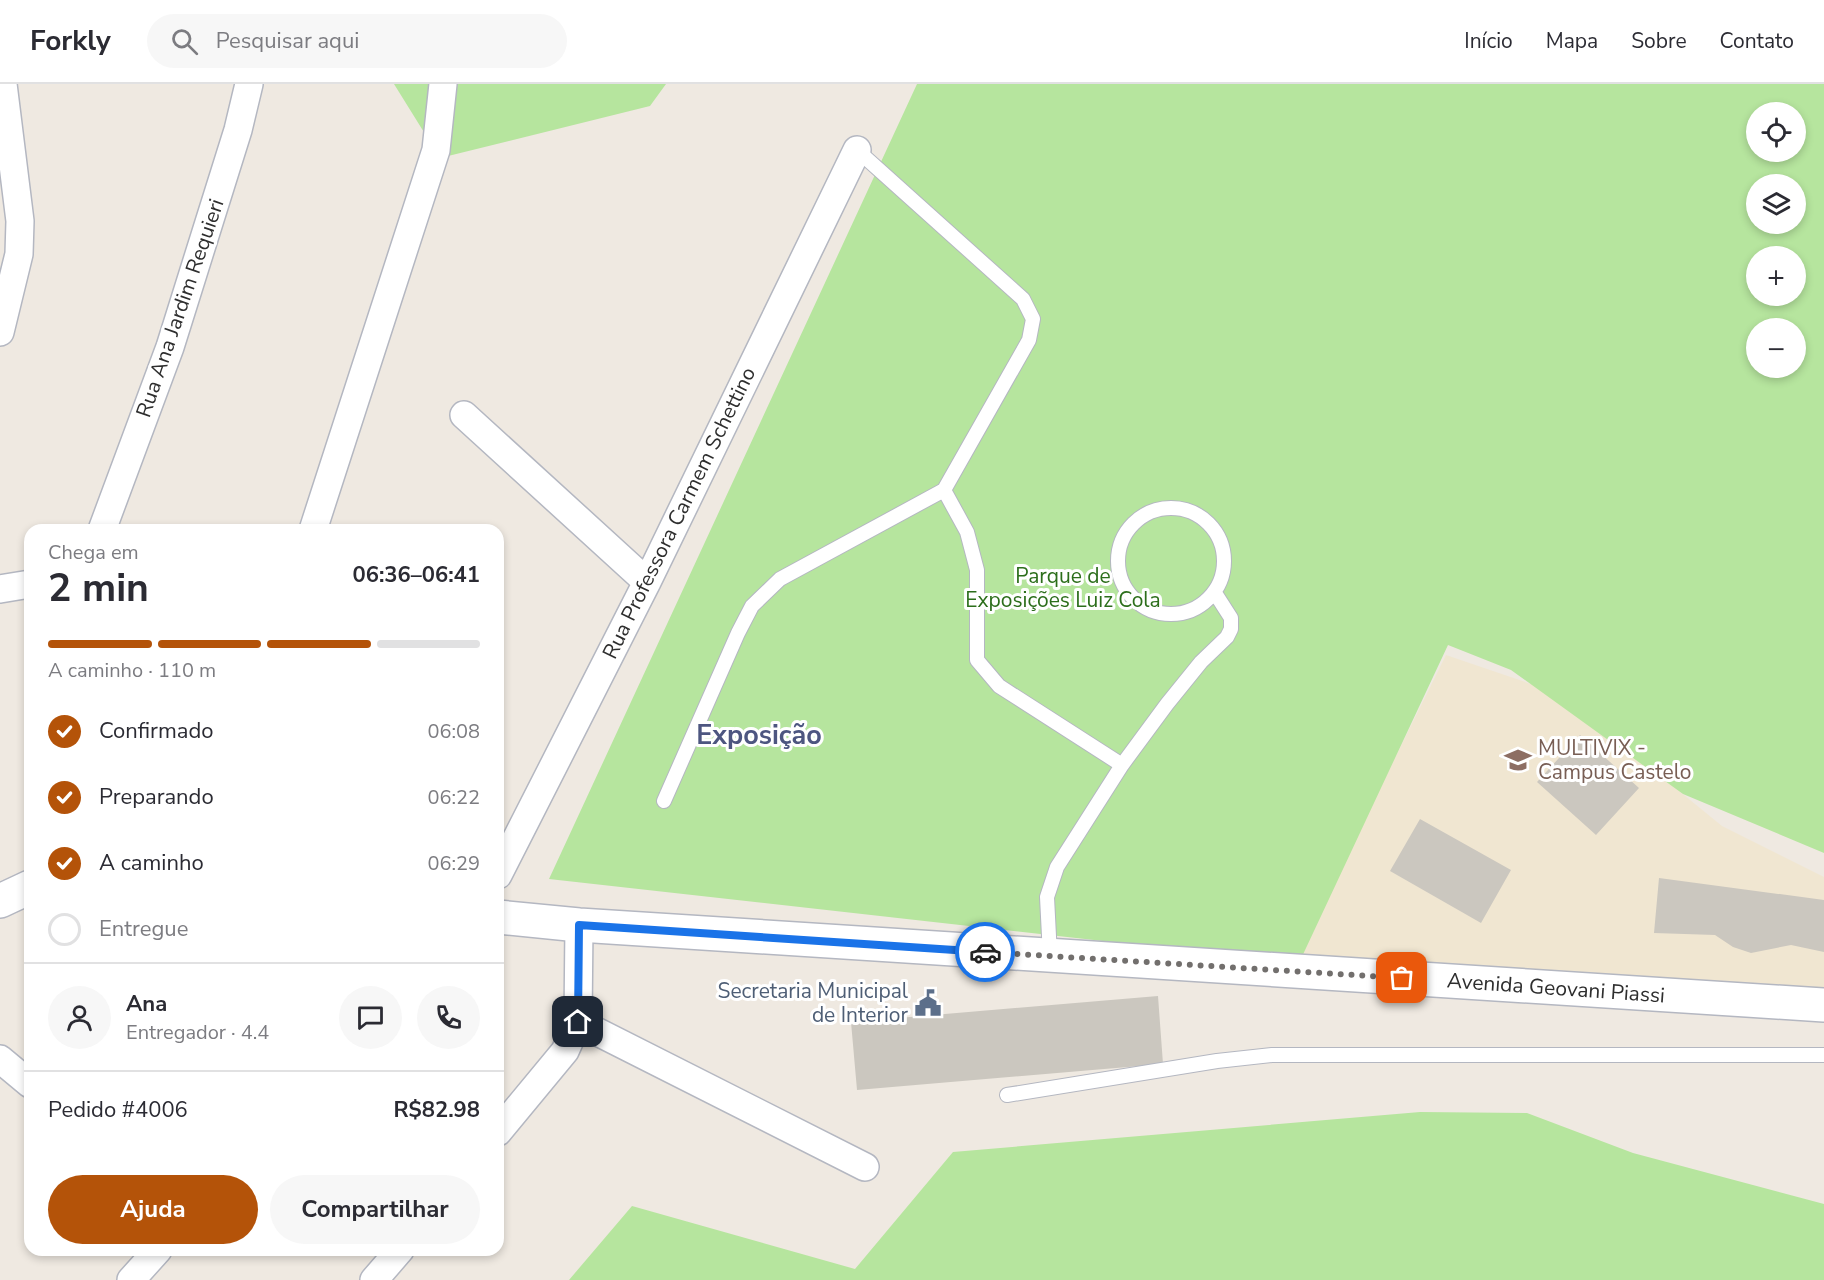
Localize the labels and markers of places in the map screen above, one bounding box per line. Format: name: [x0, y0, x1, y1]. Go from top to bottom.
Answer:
place label: MULTIVIX - Campus Castelo: [1538, 734, 1692, 786]
school or university icon: MULTIVIX - Campus Castelo: [1503, 745, 1533, 775]
pin: [1376, 952, 1427, 1003]
place label: Secretaria Municipal de Interior: [718, 977, 909, 1029]
public building icon: Secretaria Municipal de Interior: [913, 988, 943, 1018]
pin: [552, 996, 603, 1047]

